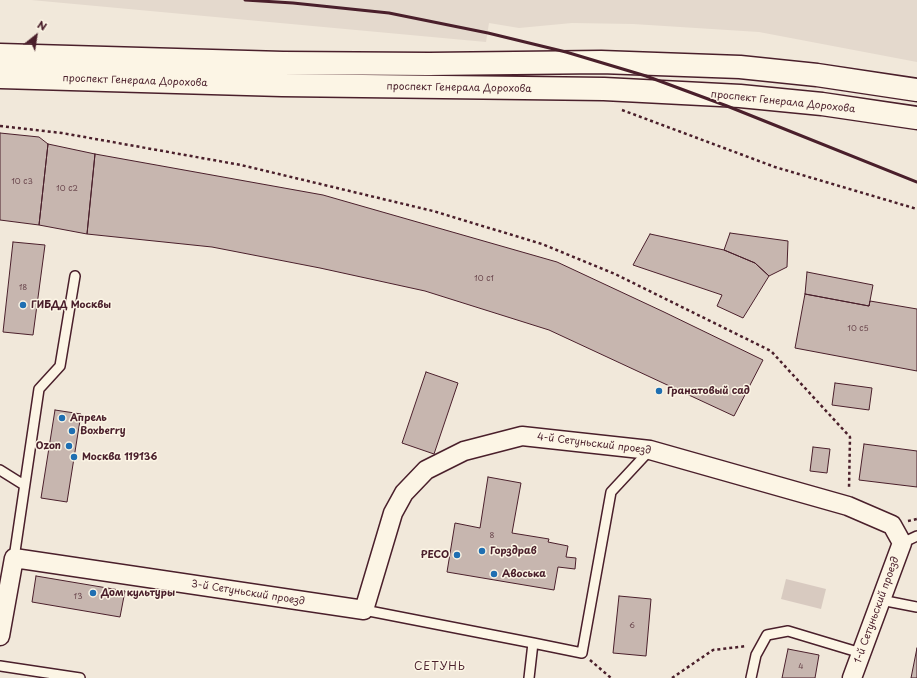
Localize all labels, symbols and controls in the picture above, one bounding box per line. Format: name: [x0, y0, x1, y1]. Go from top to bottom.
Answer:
north arrow: [16, 16, 56, 56]
text: N: [34, 16, 50, 35]
street label: проспект Генерала Дорохова: [62, 72, 208, 90]
street label: проспект Генерала Дорохова: [386, 81, 532, 95]
street label: проспект Генерала Дорохова: [710, 88, 856, 116]
house number: 10 с3: [11, 177, 33, 187]
house number: 10 с2: [56, 184, 78, 194]
house number: 10 с1: [474, 274, 494, 284]
house number: 18: [19, 283, 27, 293]
place label: ГИБДД Москвы: [31, 299, 111, 311]
marker: ГИБДД Москвы: [18, 300, 28, 310]
house number: 10 с5: [847, 324, 869, 334]
place label: Гранатовый сад: [667, 385, 750, 397]
marker: Гранатовый сад: [654, 386, 664, 396]
place label: Апрель: [70, 412, 107, 424]
marker: Апрель: [57, 413, 67, 423]
place label: Boxberry: [80, 425, 126, 437]
marker: Boxberry: [67, 426, 77, 436]
street label: 4-й Сетуньский проезд: [536, 431, 652, 457]
place label: Ozon: [36, 440, 61, 452]
marker: Ozon: [64, 441, 74, 451]
place label: Москва 119136: [82, 451, 157, 463]
marker: Москва 119136: [69, 452, 79, 462]
house number: 8: [490, 531, 494, 541]
place label: Горздрав: [490, 545, 537, 557]
marker: Горздрав: [477, 546, 487, 556]
place label: РЕСО: [421, 549, 449, 561]
marker: РЕСО: [452, 550, 462, 560]
street label: 1-й Сетуньский проезд: [852, 555, 902, 665]
place label: Авоська: [502, 568, 546, 580]
marker: Авоська: [489, 569, 499, 579]
street label: 3-й Сетуньский проезд: [190, 578, 306, 608]
place label: Дом культуры: [101, 587, 175, 599]
marker: Дом культуры: [88, 588, 98, 598]
house number: 13: [74, 592, 82, 602]
house number: 6: [629, 621, 635, 631]
district label: СЕТУНЬ: [415, 660, 465, 674]
house number: 4: [798, 662, 804, 672]

